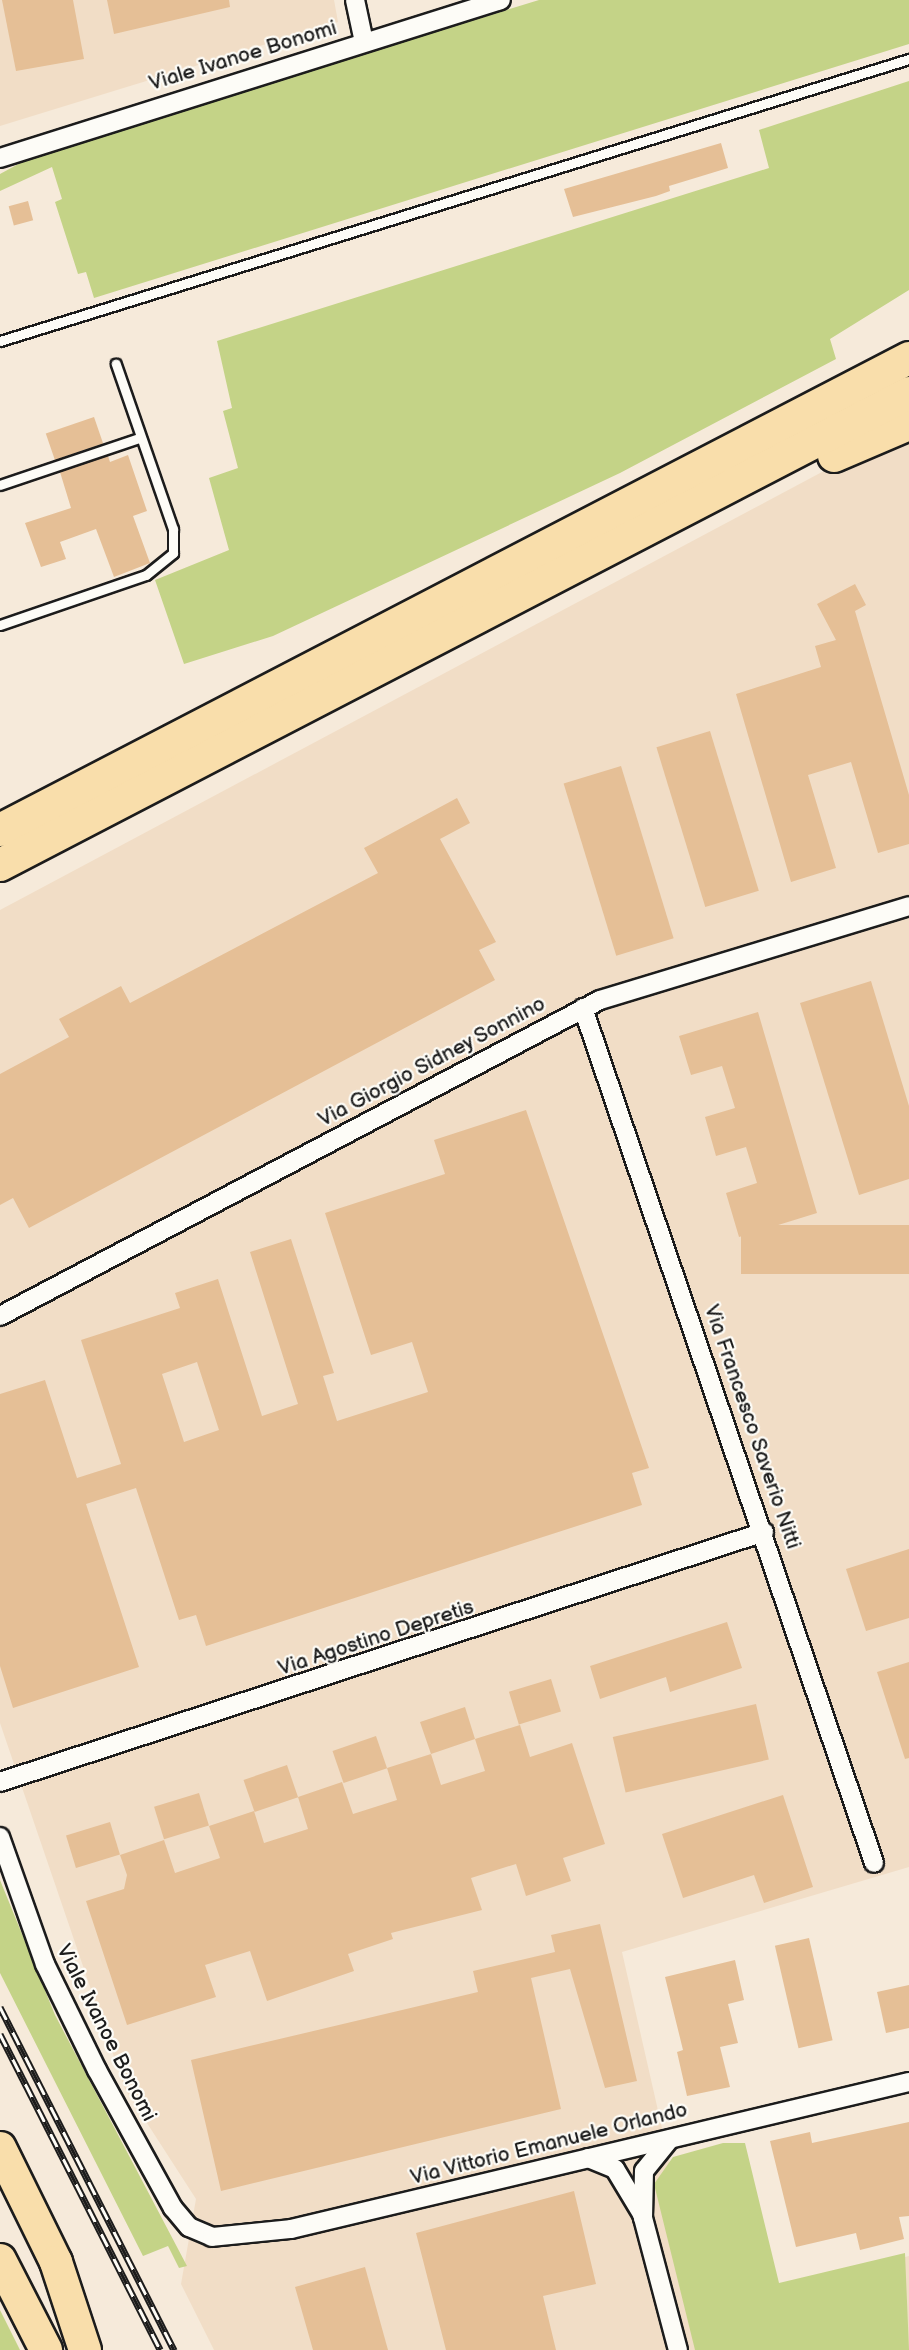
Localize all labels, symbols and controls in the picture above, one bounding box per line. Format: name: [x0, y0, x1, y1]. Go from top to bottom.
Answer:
street label: Viale Ivanoe Bonomi: [146, 15, 340, 97]
street label: Via Giorgio Sidney Sonnino: [313, 991, 551, 1133]
street label: Via Francesco Saverio Nitti: [698, 1301, 806, 1553]
street label: Via Agostino Depretis: [275, 1594, 477, 1682]
street label: Viale Ivanoe Bonomi: [51, 1940, 161, 2126]
street label: Via Vittorio Emanuele Orlando: [408, 2097, 690, 2191]

